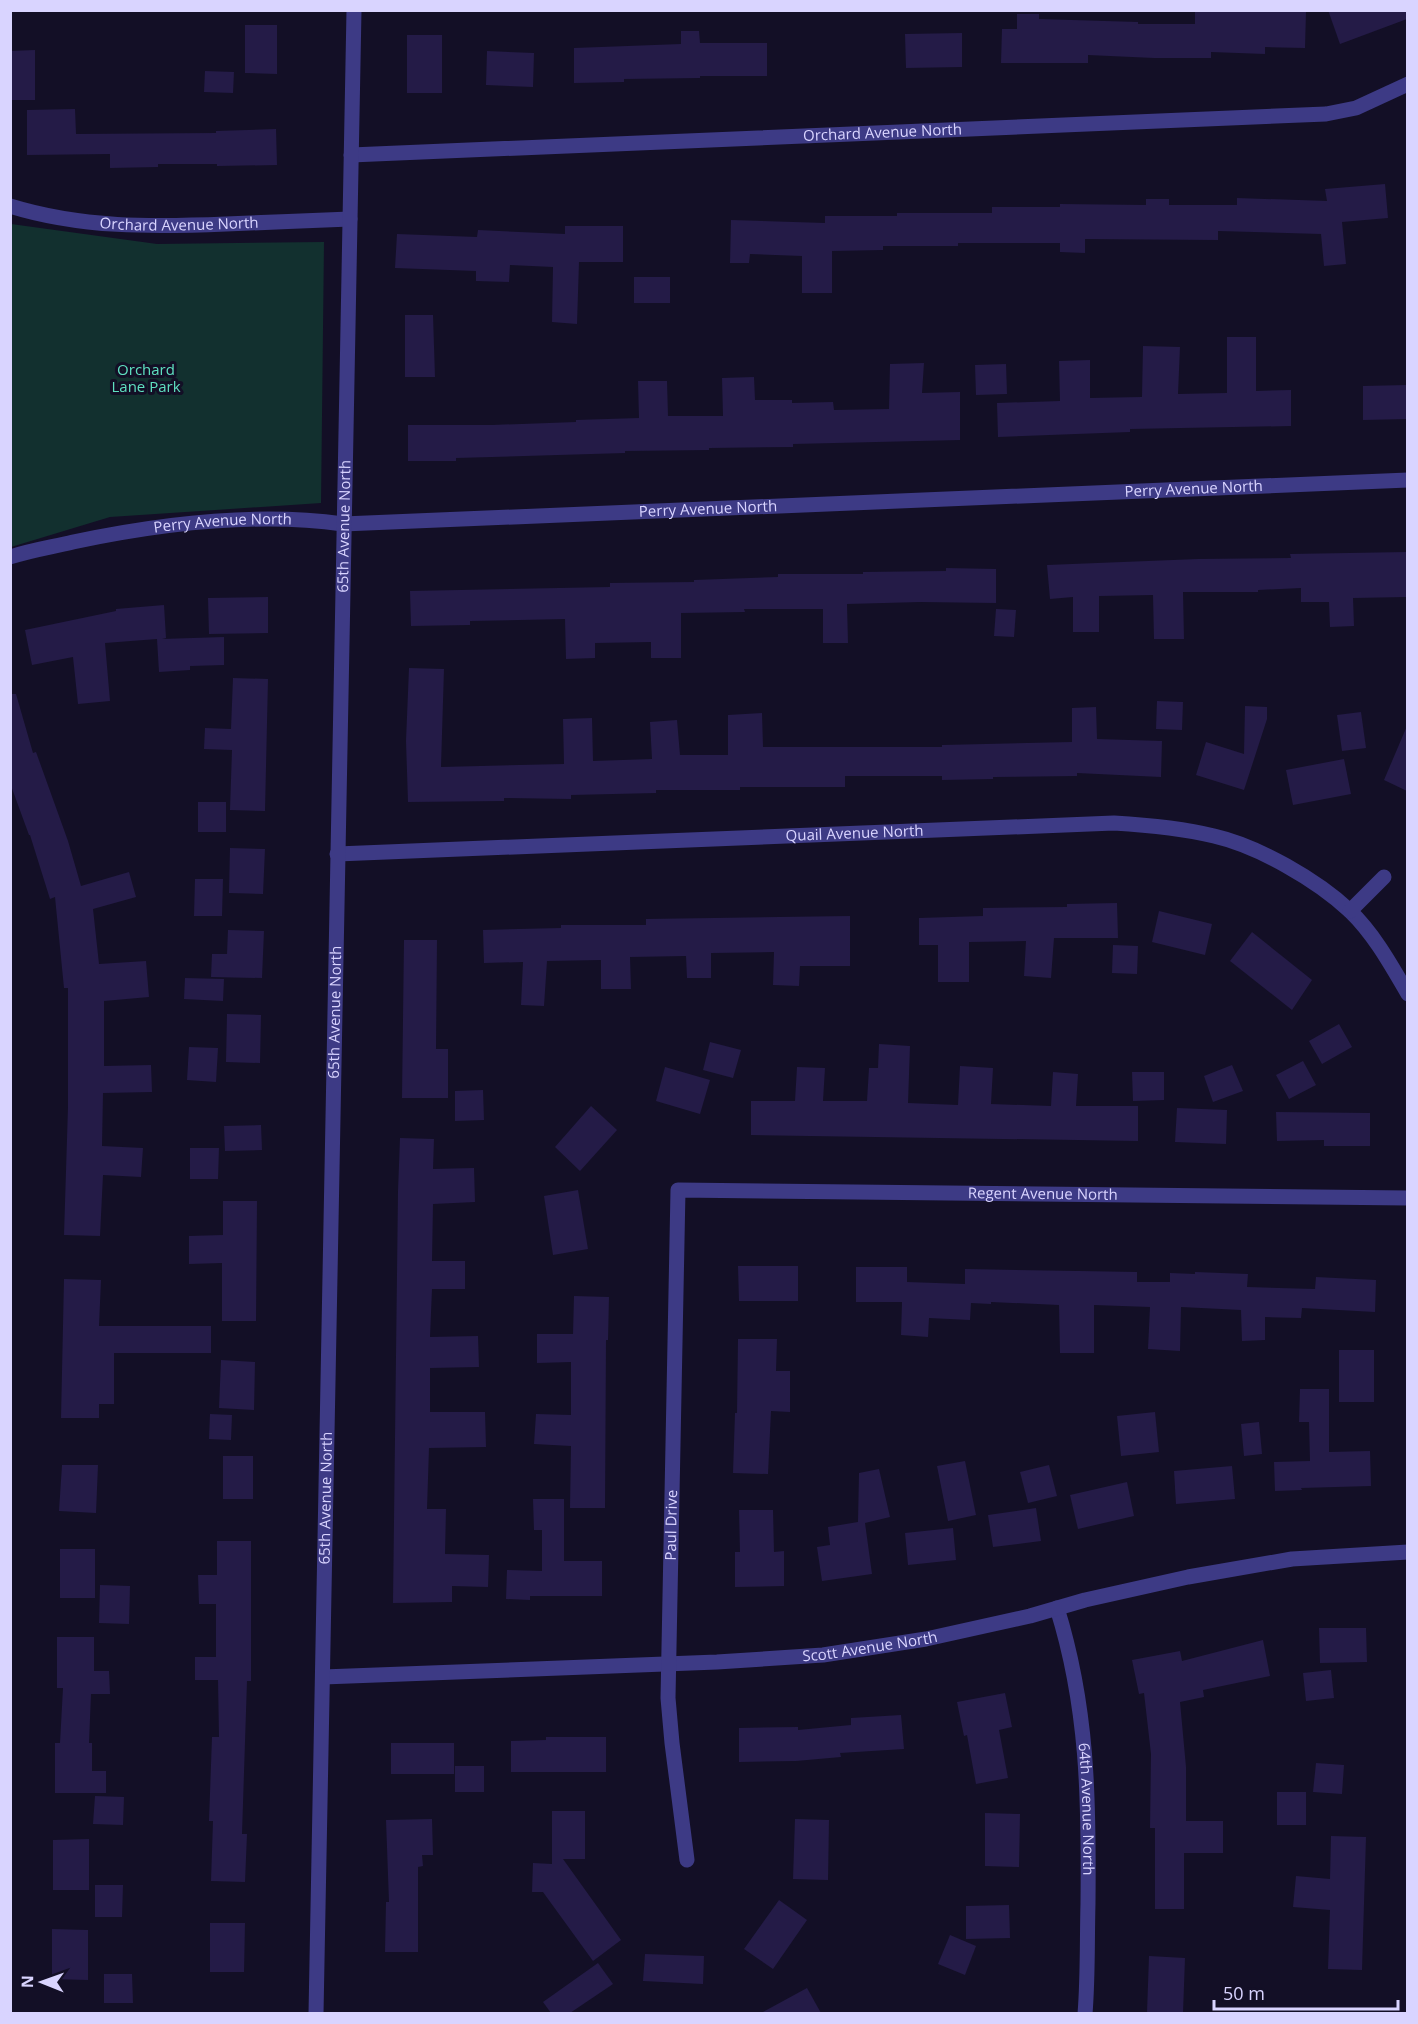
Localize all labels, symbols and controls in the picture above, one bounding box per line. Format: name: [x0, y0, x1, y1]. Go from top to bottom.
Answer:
street label: Orchard Avenue North: [803, 118, 962, 145]
street label: Orchard Avenue North: [99, 212, 259, 235]
park label: Orchard Lane Park: [111, 359, 181, 396]
street label: 65th Avenue North: [332, 460, 354, 593]
street label: Perry Avenue North: [1124, 475, 1263, 501]
street label: Perry Avenue North: [638, 495, 778, 521]
street label: Perry Avenue North: [152, 508, 292, 537]
street label: Quail Avenue North: [785, 820, 924, 845]
street label: 65th Avenue North: [323, 946, 345, 1079]
street label: Regent Avenue North: [968, 1182, 1118, 1204]
street label: 65th Avenue North: [314, 1431, 336, 1565]
street label: Paul Drive: [660, 1489, 681, 1561]
street label: Scott Avenue North: [802, 1626, 939, 1665]
street label: 64th Avenue North: [1075, 1742, 1099, 1875]
north arrow: [12, 1952, 72, 2012]
scale bar: [1214, 1973, 1398, 2011]
text: N: [16, 1975, 38, 1988]
text: 50 m: [1223, 1981, 1265, 2005]

